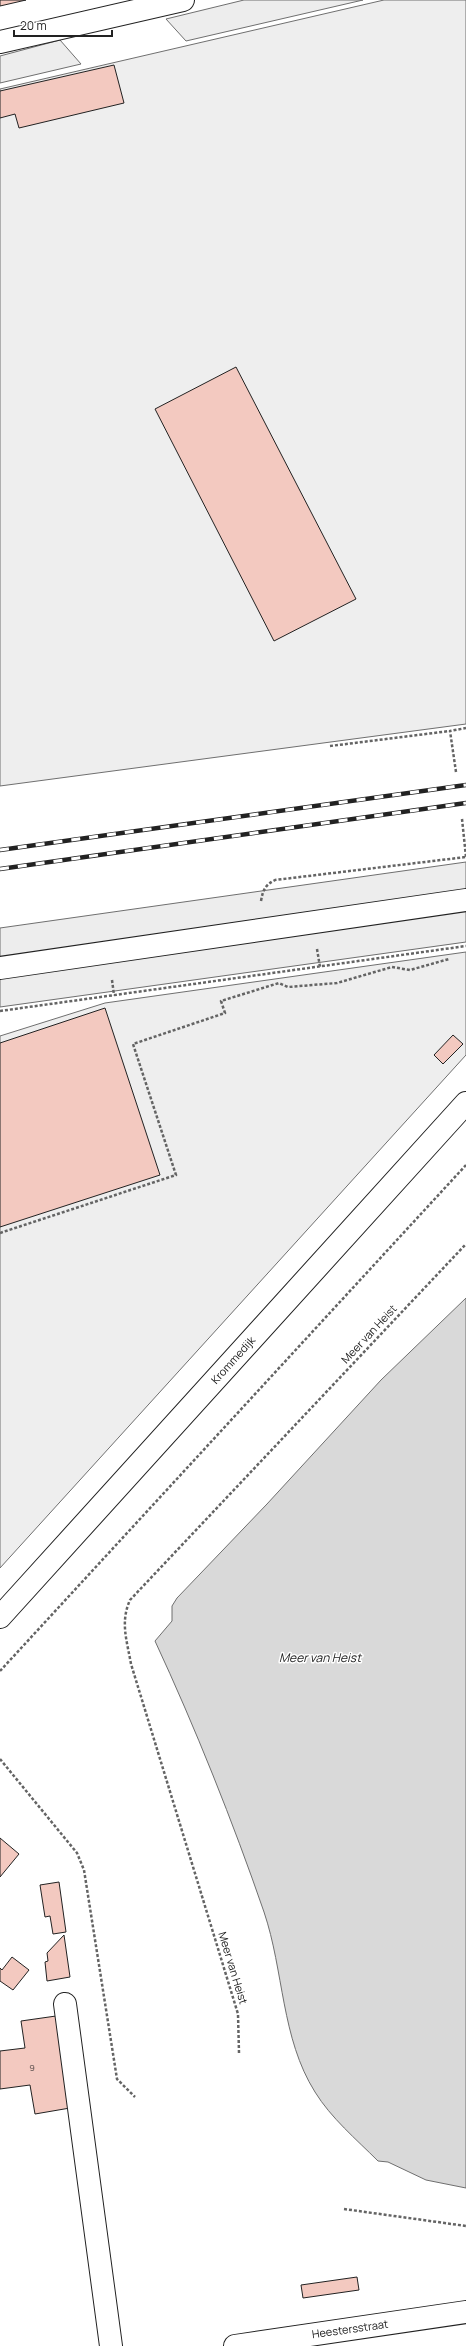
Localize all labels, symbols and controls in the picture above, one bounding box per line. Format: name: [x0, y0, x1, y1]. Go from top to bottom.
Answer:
scale bar: [14, 12, 112, 38]
text: 20 m: [20, 17, 47, 34]
street label: Meer van Heist: [338, 1301, 400, 1366]
street label: Krommedijk: [207, 1332, 258, 1387]
water label: Meer van Heist: [279, 1649, 362, 1666]
street label: Meer van Heist: [215, 1930, 252, 2006]
house number: 9: [29, 2061, 35, 2074]
street label: Heestersstraat: [311, 2316, 389, 2341]

